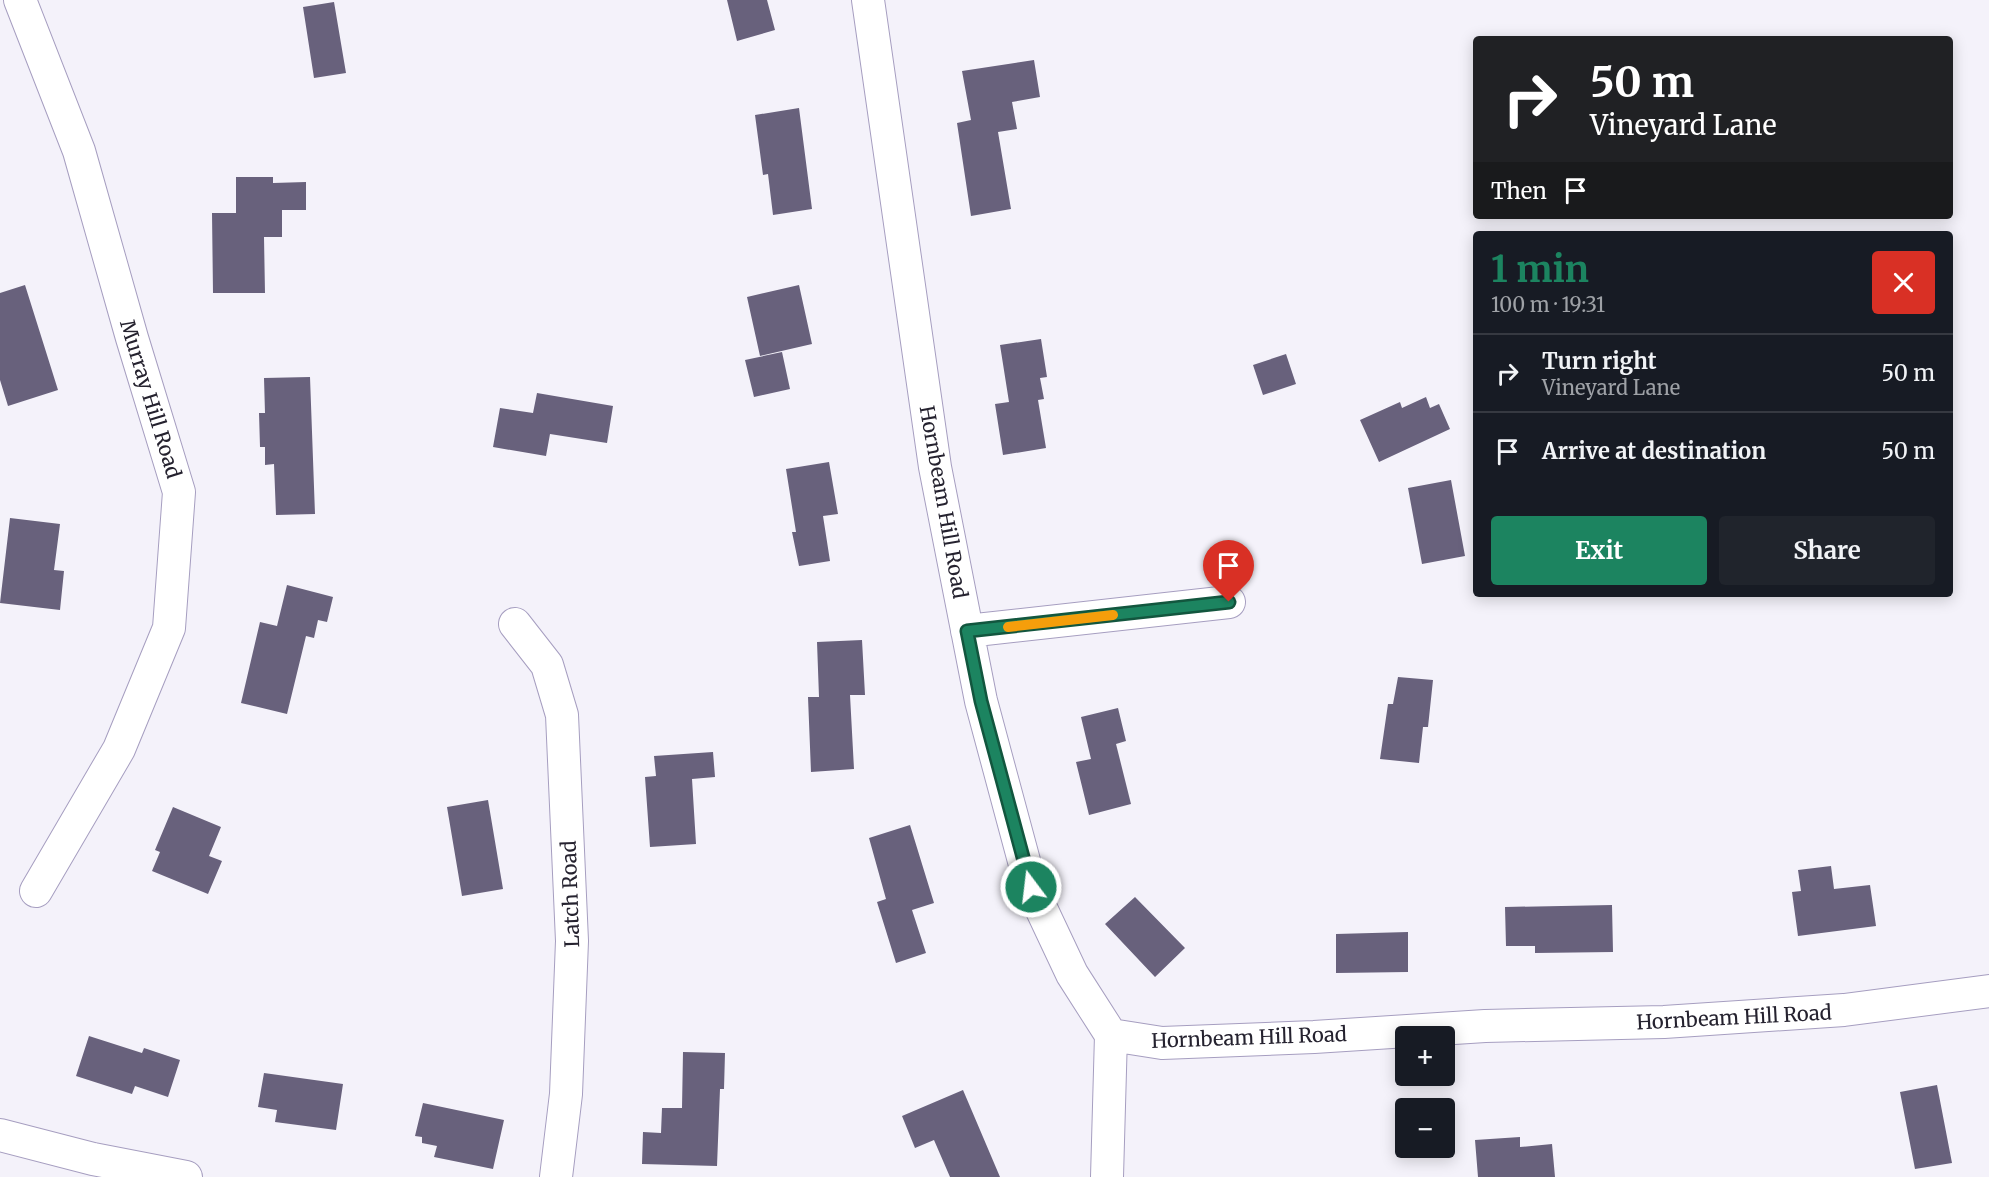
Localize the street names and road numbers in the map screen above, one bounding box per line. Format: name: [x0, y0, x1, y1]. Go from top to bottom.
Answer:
street label: Murray Hill Road: [115, 317, 187, 481]
street label: Hornbeam Hill Road: [915, 403, 973, 601]
street label: Latch Road: [556, 840, 584, 948]
street label: Hornbeam Hill Road: [1636, 999, 1832, 1035]
street label: Hornbeam Hill Road: [1151, 1021, 1347, 1053]

